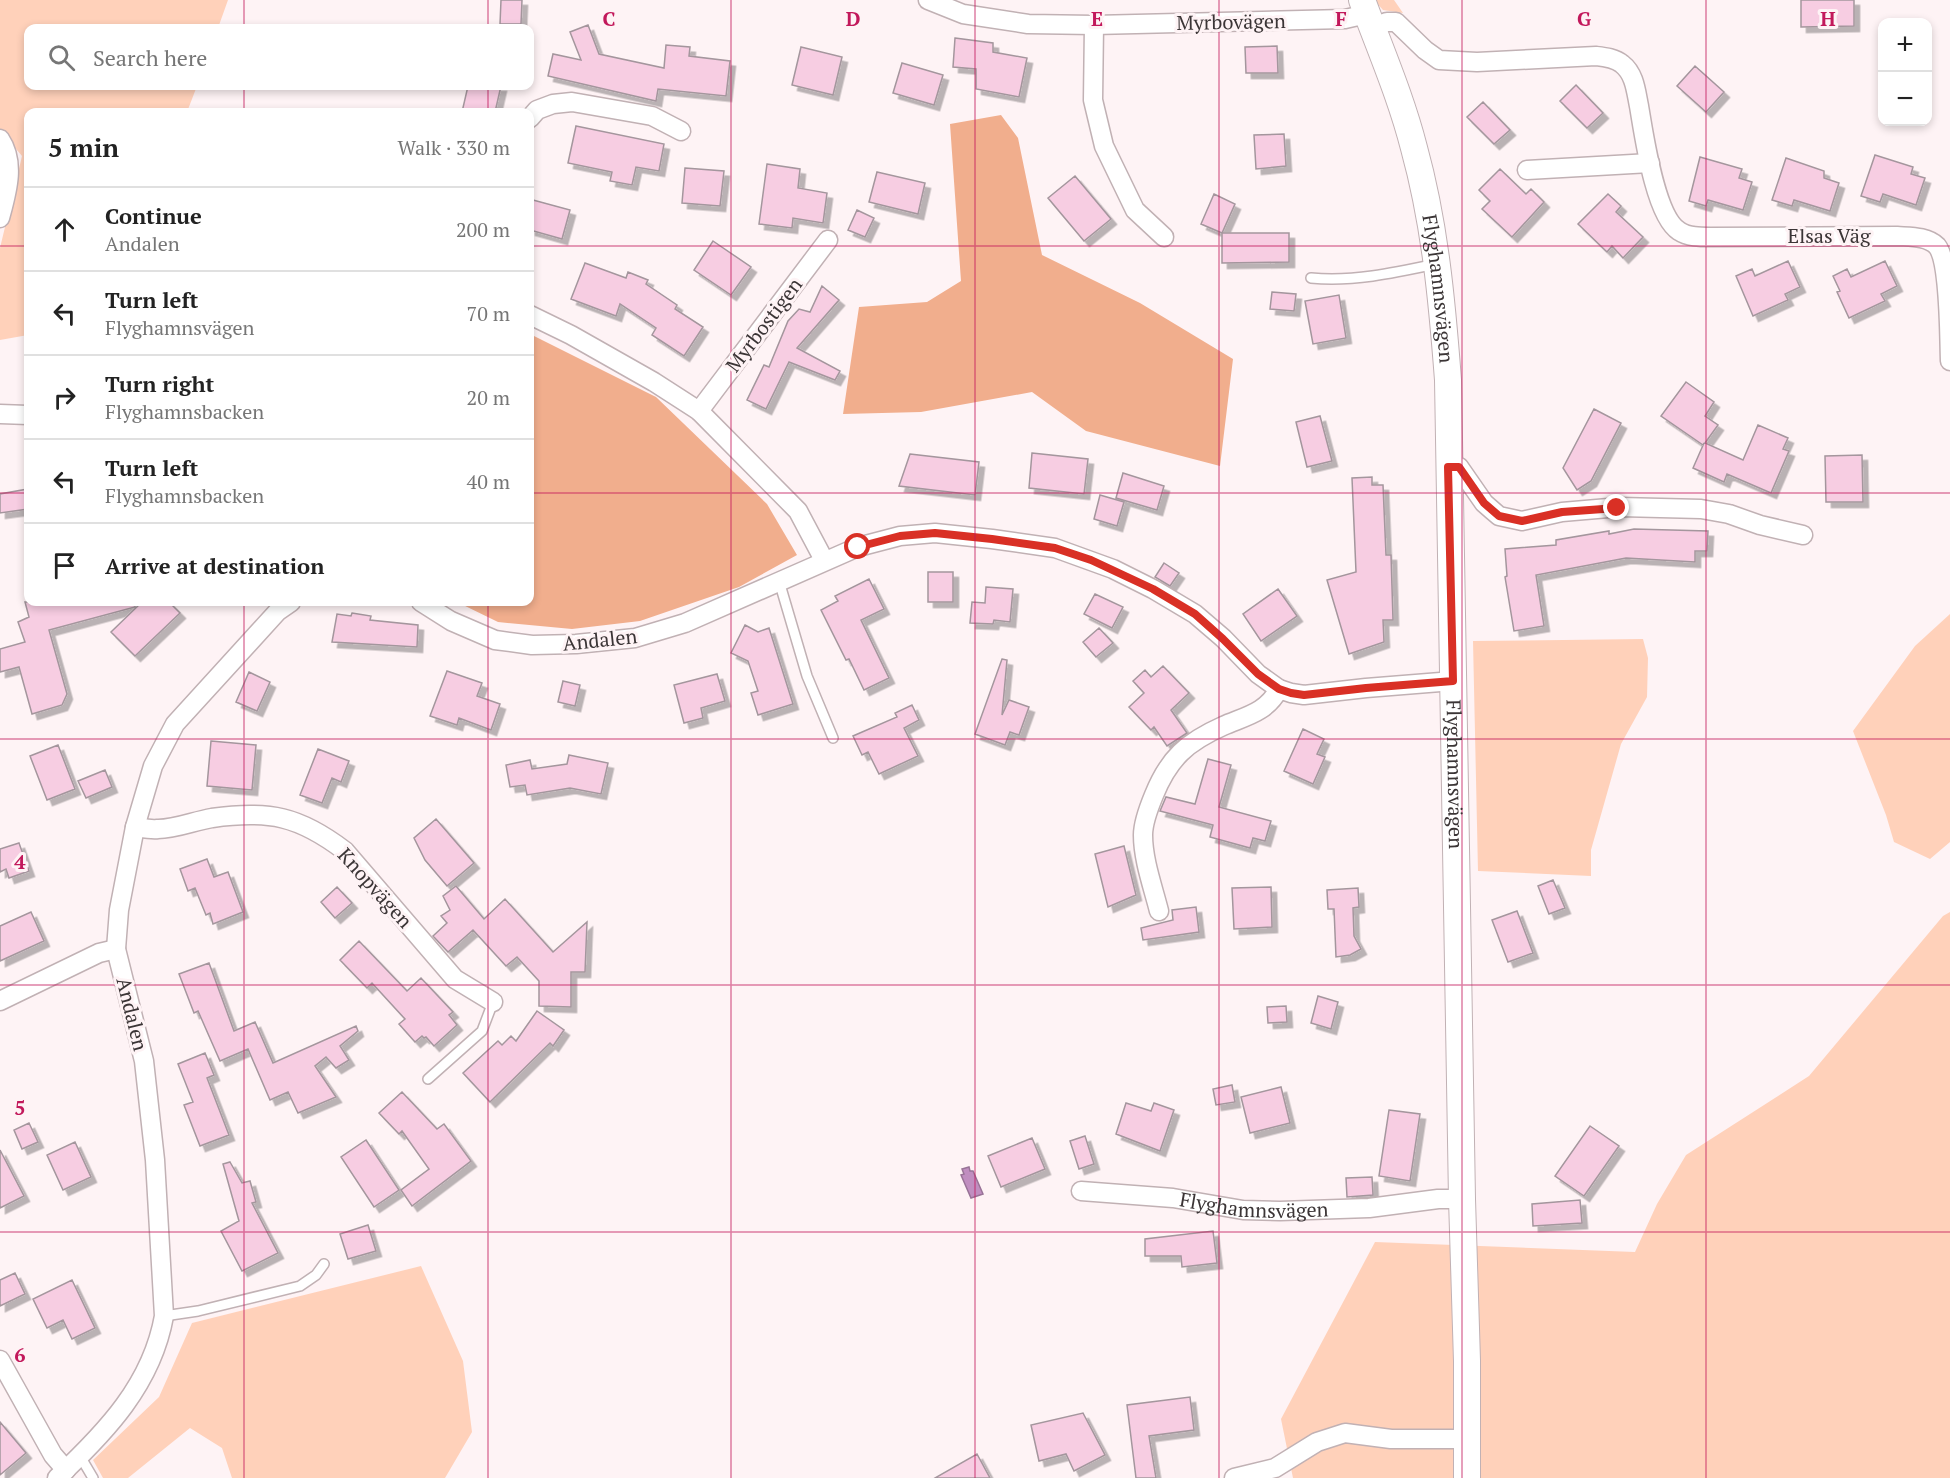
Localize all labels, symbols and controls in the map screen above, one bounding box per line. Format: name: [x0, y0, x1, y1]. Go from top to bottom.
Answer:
text: C: [602, 5, 616, 32]
text: D: [846, 5, 860, 32]
text: E: [1091, 5, 1103, 32]
text: F: [1335, 5, 1347, 32]
text: G: [1577, 5, 1591, 32]
text: H: [1820, 5, 1836, 32]
street label: Myrbovägen: [1176, 7, 1286, 36]
map controls: [1878, 18, 1932, 126]
button: +: [1878, 18, 1932, 72]
search box: [24, 24, 534, 90]
icon: search: [45, 41, 78, 74]
text: Search here: [93, 43, 207, 72]
button: −: [1878, 72, 1932, 126]
text: 5 min: [48, 130, 119, 164]
text: Walk · 330 m: [398, 134, 510, 161]
text: Continue: [105, 201, 202, 230]
street label: Flyghamnsvägen: [1416, 212, 1461, 364]
icon: ahead: [48, 213, 81, 246]
text: 200 m: [456, 216, 510, 243]
street label: Elsas Väg: [1788, 222, 1871, 249]
text: Andalen: [105, 230, 180, 257]
street label: Myrbostigen: [719, 272, 808, 377]
text: Turn left: [105, 285, 198, 314]
icon: left: [48, 297, 81, 330]
text: 70 m: [467, 300, 510, 327]
text: Flyghamnsvägen: [105, 314, 255, 341]
text: Turn right: [105, 369, 214, 398]
icon: right: [48, 381, 81, 414]
text: 20 m: [467, 384, 510, 411]
text: Flyghamnsbacken: [105, 398, 264, 425]
text: Turn left: [105, 453, 198, 482]
icon: left: [48, 465, 81, 498]
text: 40 m: [467, 468, 510, 495]
text: Flyghamnsbacken: [105, 482, 264, 509]
route end: [1603, 494, 1629, 520]
route start: [844, 533, 870, 559]
icon: arrive: [48, 549, 81, 582]
text: Arrive at destination: [105, 551, 324, 580]
street label: Andalen: [561, 622, 639, 657]
street label: Flyghamnsvägen: [1440, 699, 1470, 849]
street label: Knopvägen: [332, 842, 419, 934]
text: 4: [14, 848, 26, 875]
street label: Andalen: [110, 974, 155, 1054]
text: 5: [14, 1094, 26, 1121]
street label: Flyghamnsvägen: [1178, 1185, 1329, 1224]
text: 6: [14, 1341, 26, 1368]

